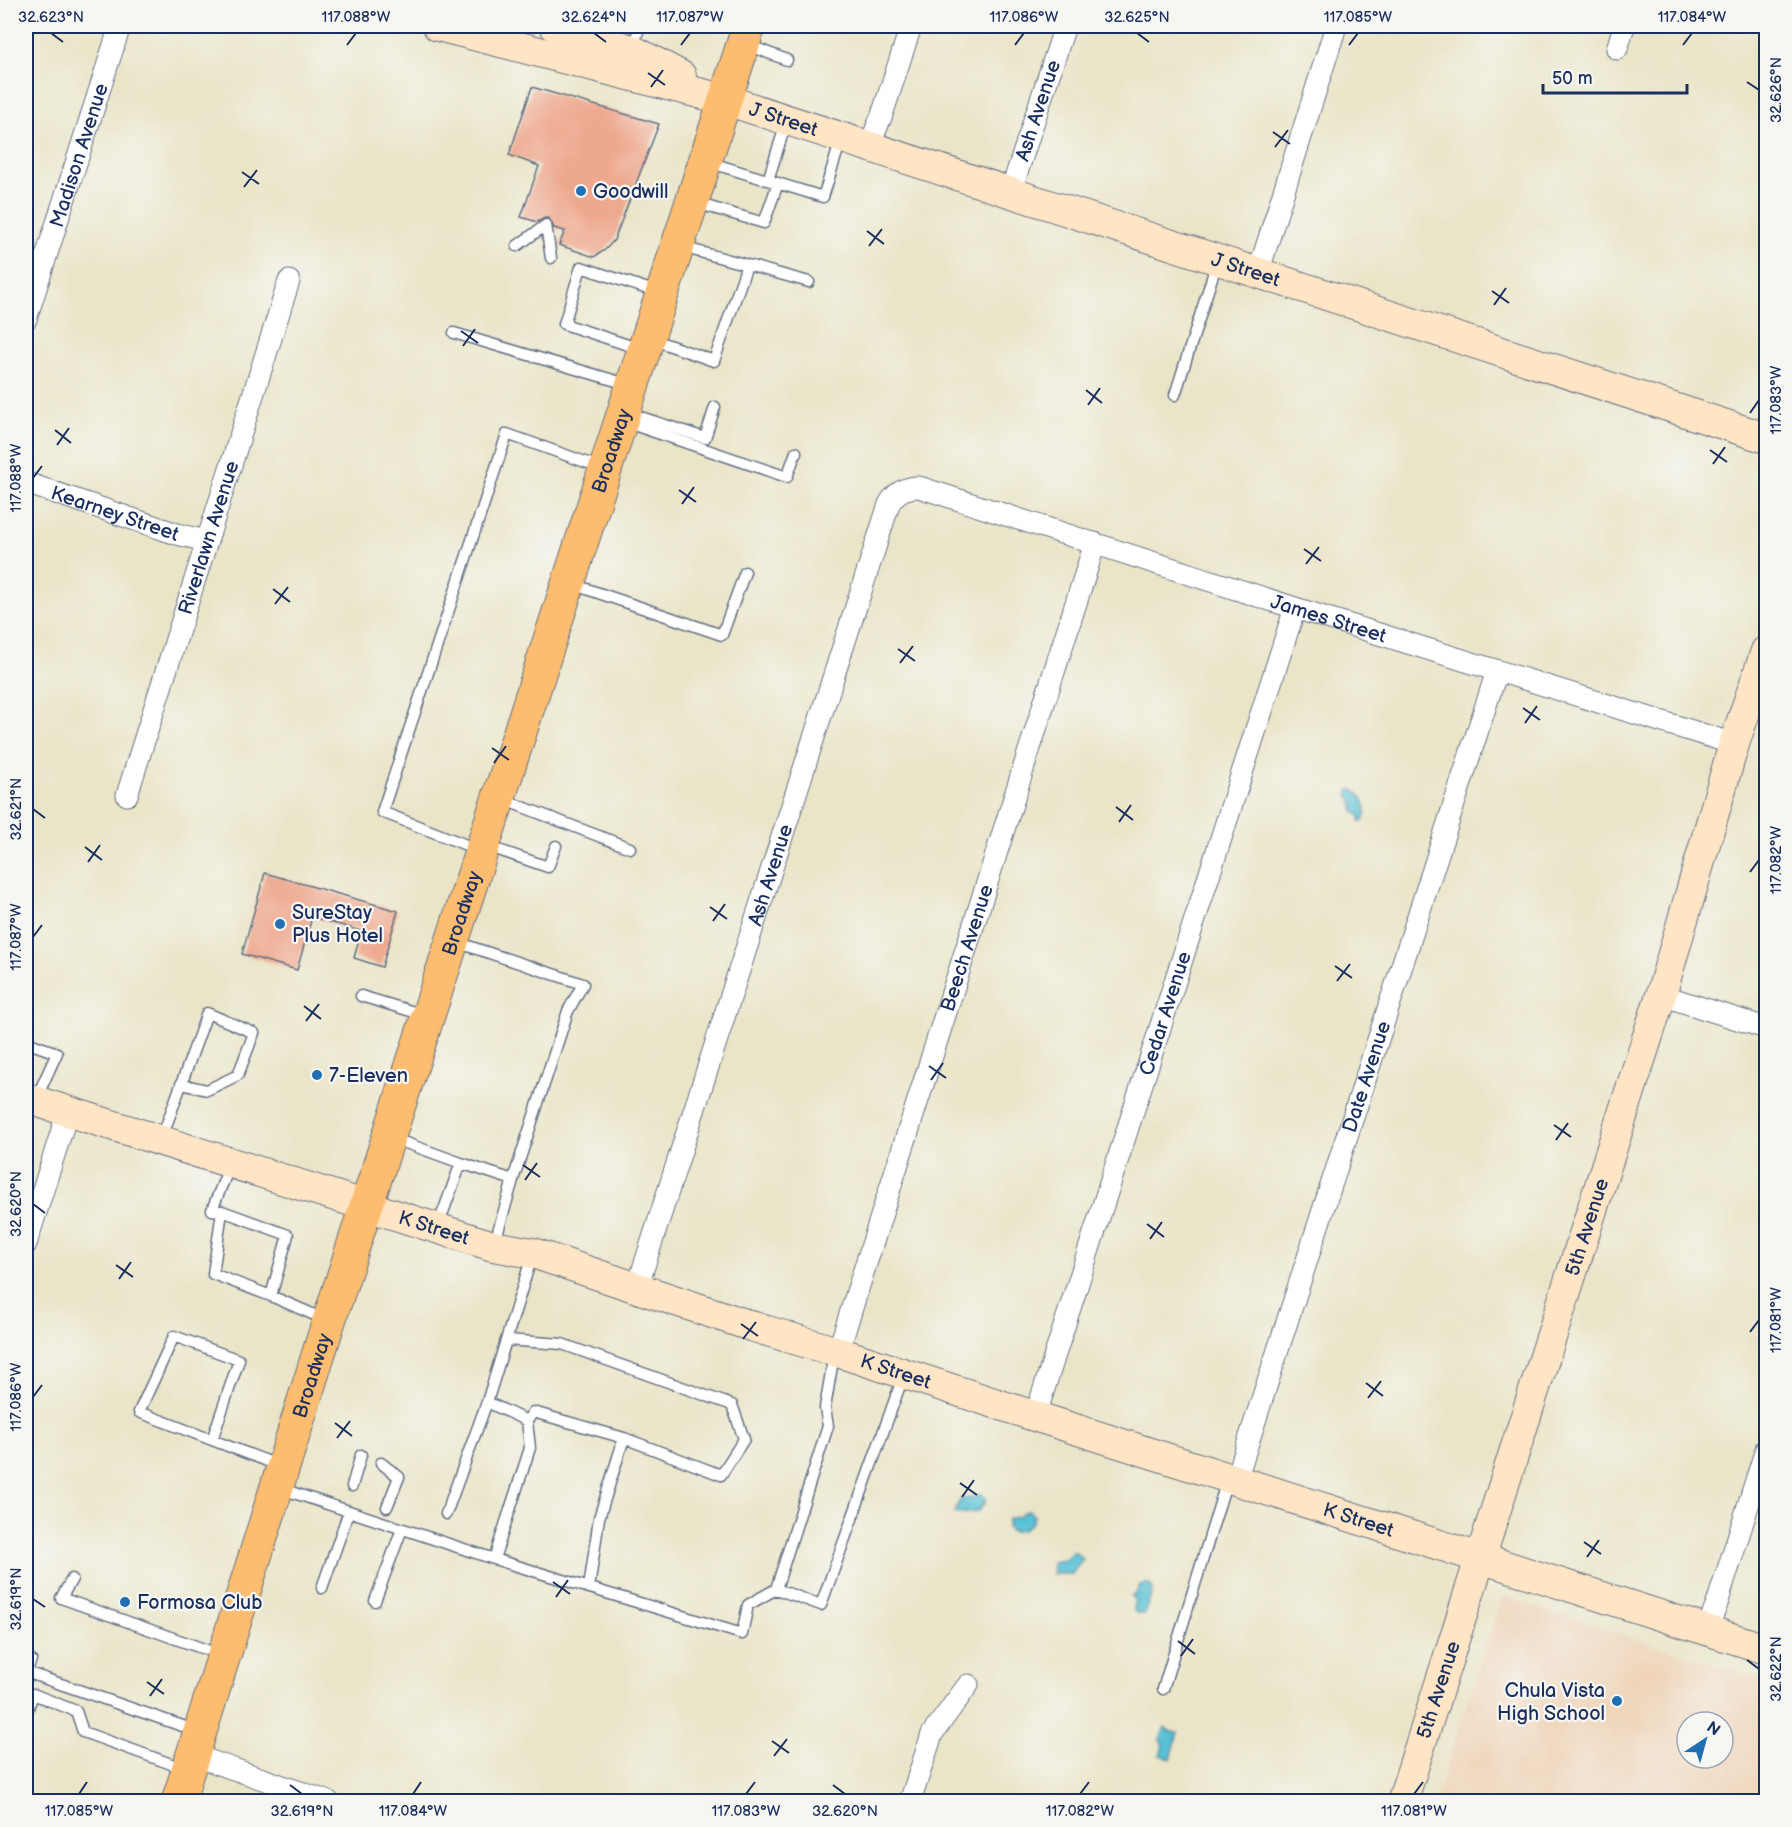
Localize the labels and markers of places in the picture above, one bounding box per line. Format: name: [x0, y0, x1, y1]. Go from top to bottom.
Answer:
place label: Goodwill: [593, 180, 668, 204]
marker: Goodwill: [574, 184, 588, 198]
place label: SureStay Plus Hotel: [292, 901, 383, 948]
marker: SureStay Plus Hotel: [273, 917, 287, 931]
place label: 7-Eleven: [329, 1064, 408, 1088]
marker: 7-Eleven: [310, 1068, 324, 1082]
place label: Formosa Club: [137, 1591, 263, 1615]
marker: Formosa Club: [118, 1595, 132, 1609]
place label: Chula Vista High School: [1497, 1679, 1605, 1726]
marker: Chula Vista High School: [1610, 1694, 1624, 1708]

